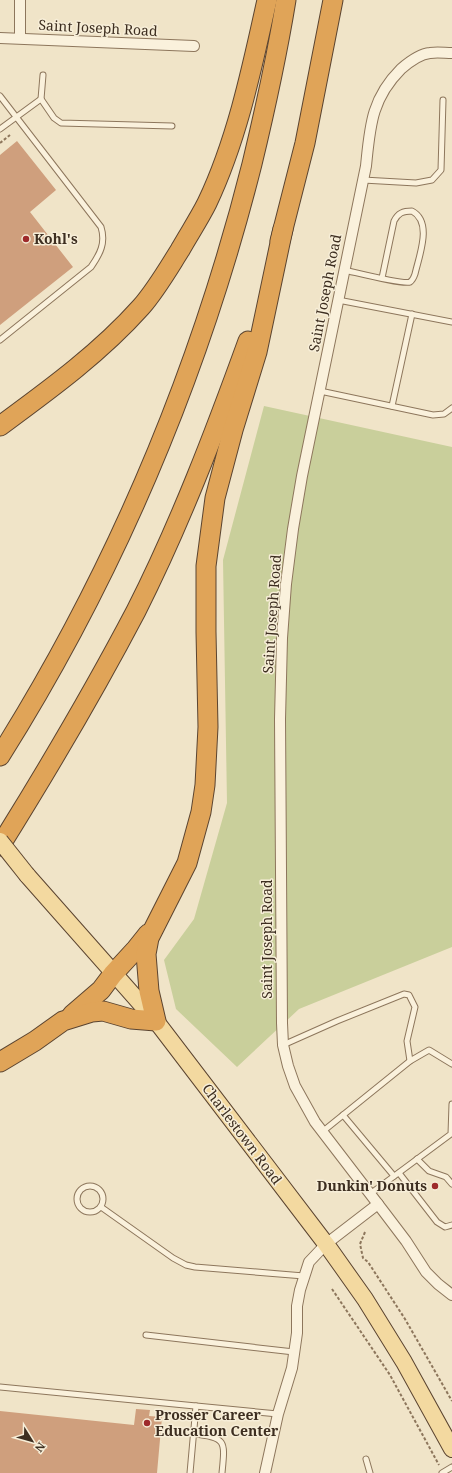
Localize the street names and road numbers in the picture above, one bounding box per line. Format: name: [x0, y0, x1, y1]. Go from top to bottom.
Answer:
street label: Saint Joseph Road: [38, 15, 159, 40]
street label: Saint Joseph Road: [304, 232, 345, 353]
street label: Saint Joseph Road: [258, 553, 285, 674]
street label: Saint Joseph Road: [257, 879, 276, 999]
street label: Charlestown Road: [198, 1079, 287, 1188]

